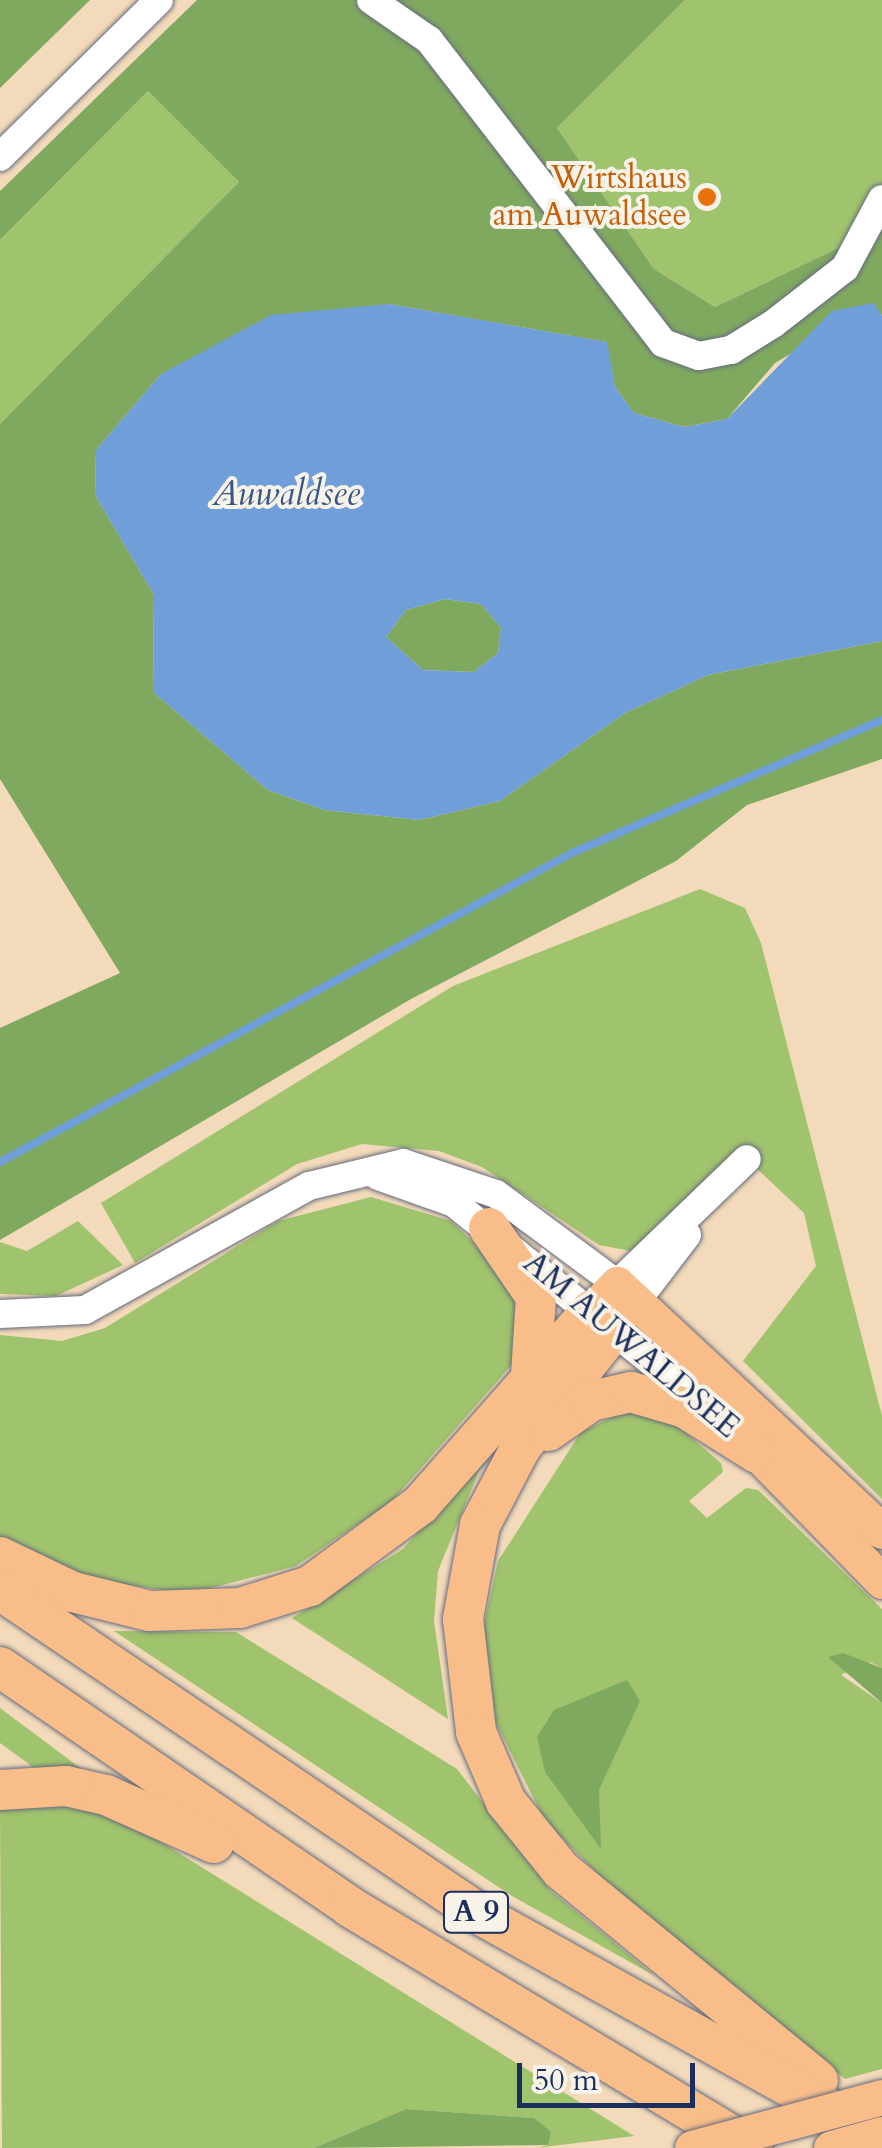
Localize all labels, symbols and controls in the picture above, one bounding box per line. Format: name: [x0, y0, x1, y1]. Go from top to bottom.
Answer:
place label: Wirtshaus am Auwaldsee: [493, 160, 687, 235]
marker: Wirtshaus am Auwaldsee: [696, 186, 718, 208]
water label: Auwaldsee: [212, 473, 360, 515]
street label: AM AUWALDSEE: [515, 1244, 747, 1446]
road number: A 9: [441, 1887, 511, 1937]
scale bar: [522, 2043, 700, 2105]
text: 50 m: [534, 2060, 598, 2101]

